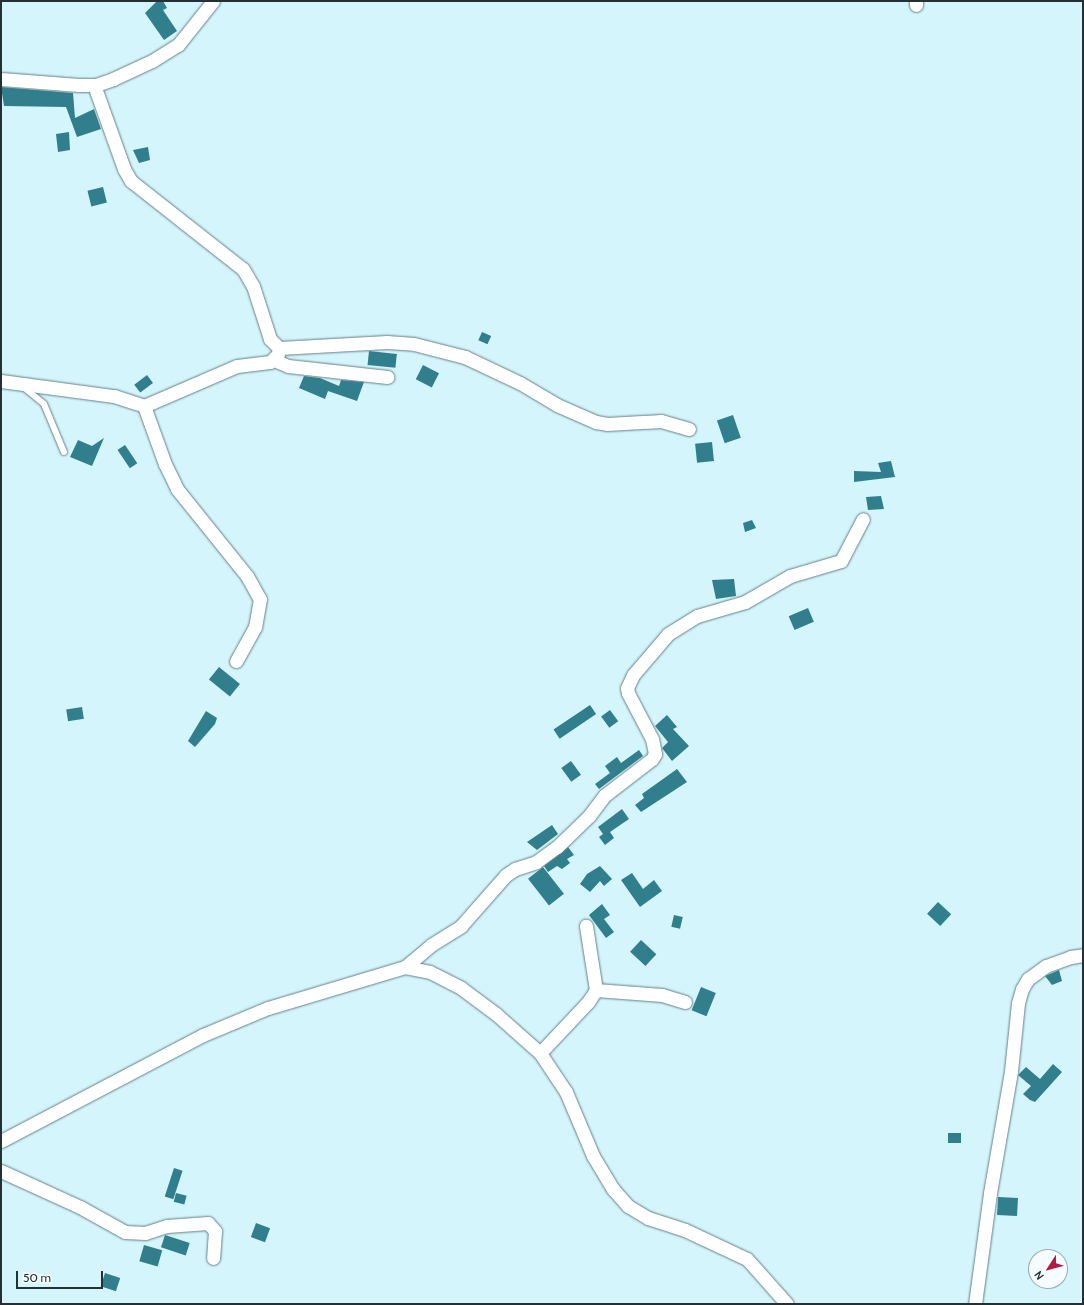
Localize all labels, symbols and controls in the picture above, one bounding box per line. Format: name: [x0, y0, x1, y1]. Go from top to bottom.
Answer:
north arrow: [1028, 1249, 1068, 1289]
scale bar: [18, 1263, 105, 1289]
text: N: [1031, 1268, 1047, 1283]
text: 50 m: [23, 1270, 51, 1285]

